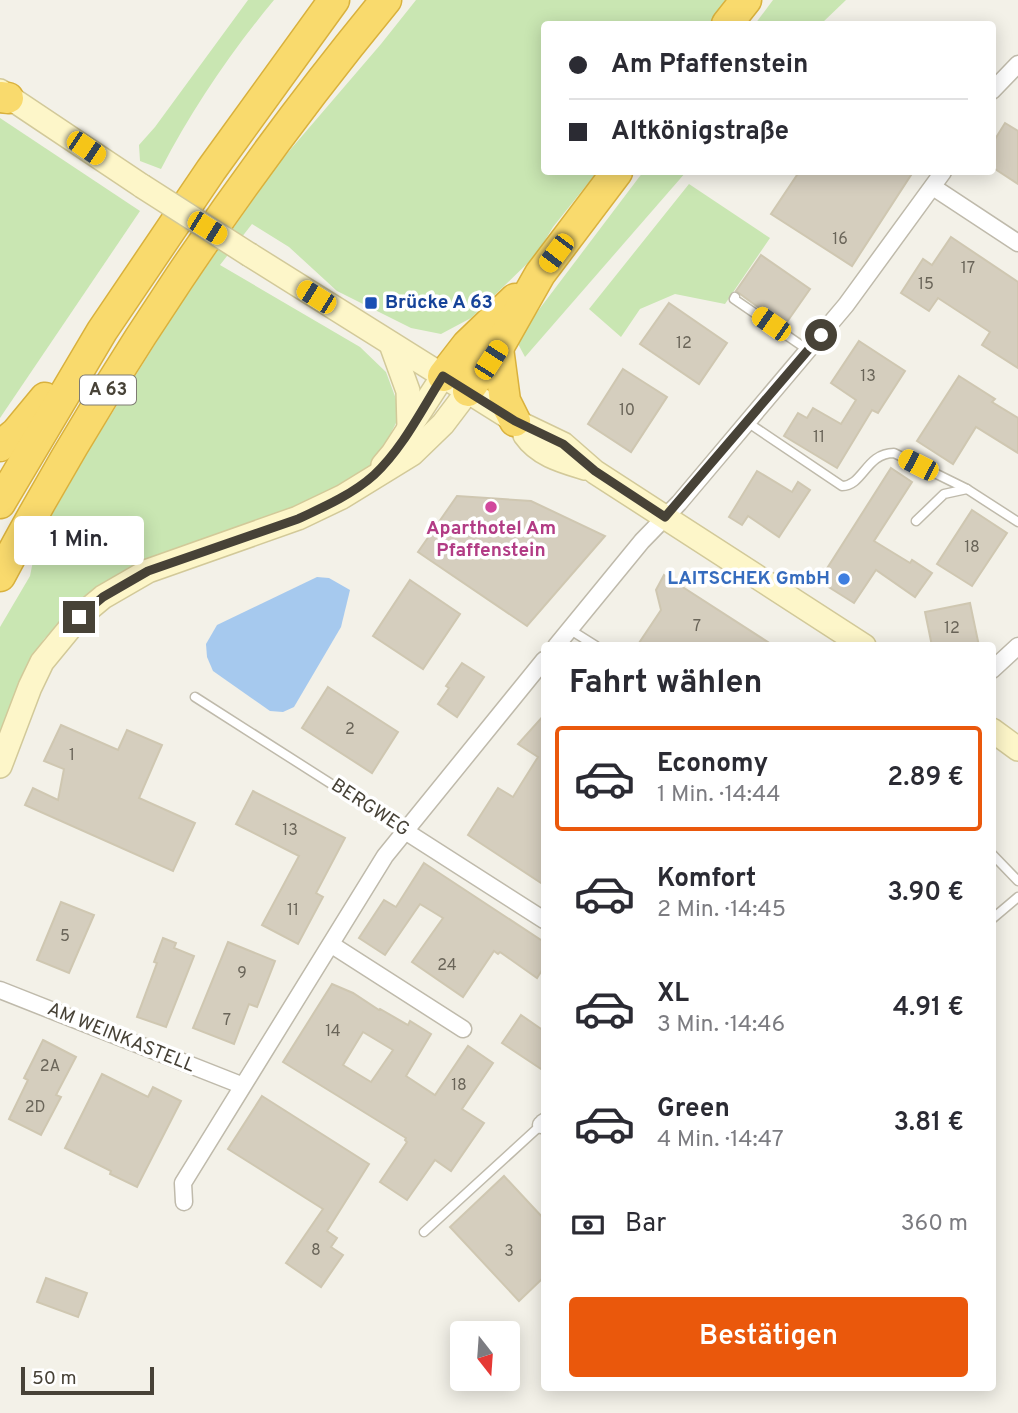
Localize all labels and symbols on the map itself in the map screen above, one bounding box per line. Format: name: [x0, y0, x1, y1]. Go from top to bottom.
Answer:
car: [63, 128, 110, 168]
car: [184, 208, 231, 248]
car: [535, 230, 578, 276]
house number: 16: [832, 230, 848, 250]
house number: 17: [961, 259, 975, 279]
house number: 15: [918, 275, 934, 295]
car: [293, 277, 340, 317]
place label: Brücke A 63: [385, 291, 493, 315]
marker: Brücke A 63: [363, 295, 379, 311]
car: [748, 303, 795, 345]
route start: [805, 319, 837, 351]
house number: 12: [676, 334, 692, 354]
car: [471, 337, 512, 383]
house number: 13: [860, 367, 876, 387]
road number: A 63: [80, 376, 136, 404]
house number: 10: [619, 401, 635, 421]
house number: 11: [813, 428, 825, 448]
car: [895, 446, 942, 484]
marker: Aparthotel Am Pfaffenstein: [483, 499, 499, 515]
callout: 1 Min.: [14, 516, 144, 564]
place label: Aparthotel Am Pfaffenstein: [426, 517, 556, 563]
house number: 18: [964, 538, 980, 558]
place label: LAITSCHEK GmbH: [667, 567, 830, 591]
marker: LAITSCHEK GmbH: [836, 571, 852, 587]
route end: [63, 601, 95, 633]
house number: 7: [693, 617, 701, 637]
house number: 12: [944, 619, 960, 639]
house number: 2: [345, 720, 355, 740]
house number: 1: [69, 746, 75, 766]
street label: BERGWEG: [326, 774, 414, 842]
house number: 13: [282, 821, 298, 841]
house number: 11: [287, 901, 299, 921]
house number: 5: [60, 927, 70, 947]
house number: 24: [437, 956, 457, 976]
house number: 9: [237, 964, 247, 984]
street label: AM WEINKASTELL: [44, 997, 199, 1079]
house number: 7: [223, 1011, 231, 1031]
house number: 14: [325, 1022, 341, 1042]
house number: 2A: [40, 1057, 60, 1077]
house number: 18: [451, 1076, 467, 1096]
house number: 2D: [25, 1098, 45, 1118]
house number: 8: [311, 1241, 321, 1261]
house number: 3: [504, 1242, 514, 1262]
north arrow: [450, 1321, 520, 1391]
scale bar: [21, 1364, 154, 1396]

